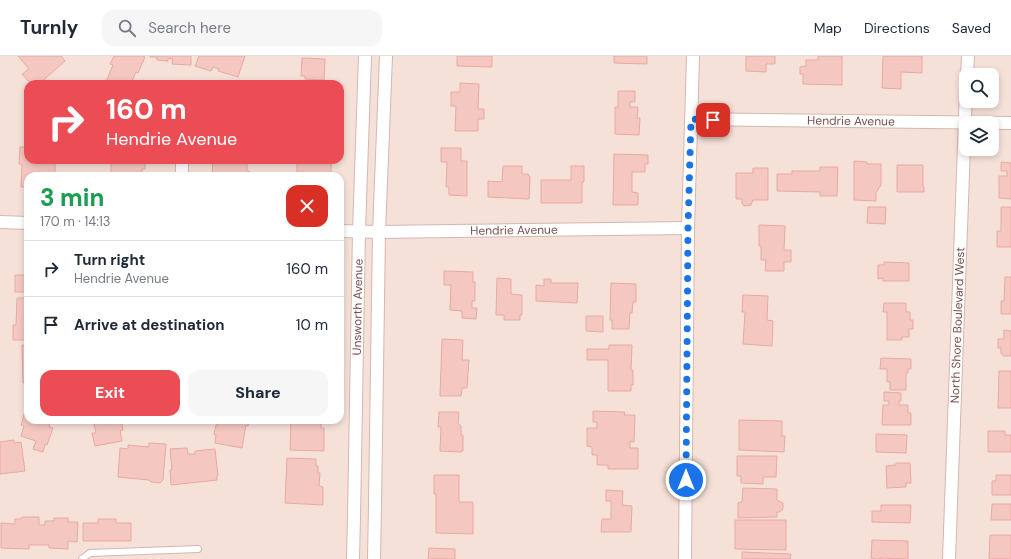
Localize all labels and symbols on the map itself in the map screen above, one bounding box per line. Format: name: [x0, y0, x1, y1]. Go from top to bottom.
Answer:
pin: [696, 103, 730, 137]
street label: Hendrie Avenue: [807, 112, 895, 130]
street label: Hendrie Avenue: [470, 222, 558, 239]
street label: North Shore Boulevard West: [947, 246, 968, 404]
street label: Unsworth Avenue: [349, 258, 367, 356]
position arrow: [665, 459, 707, 501]

